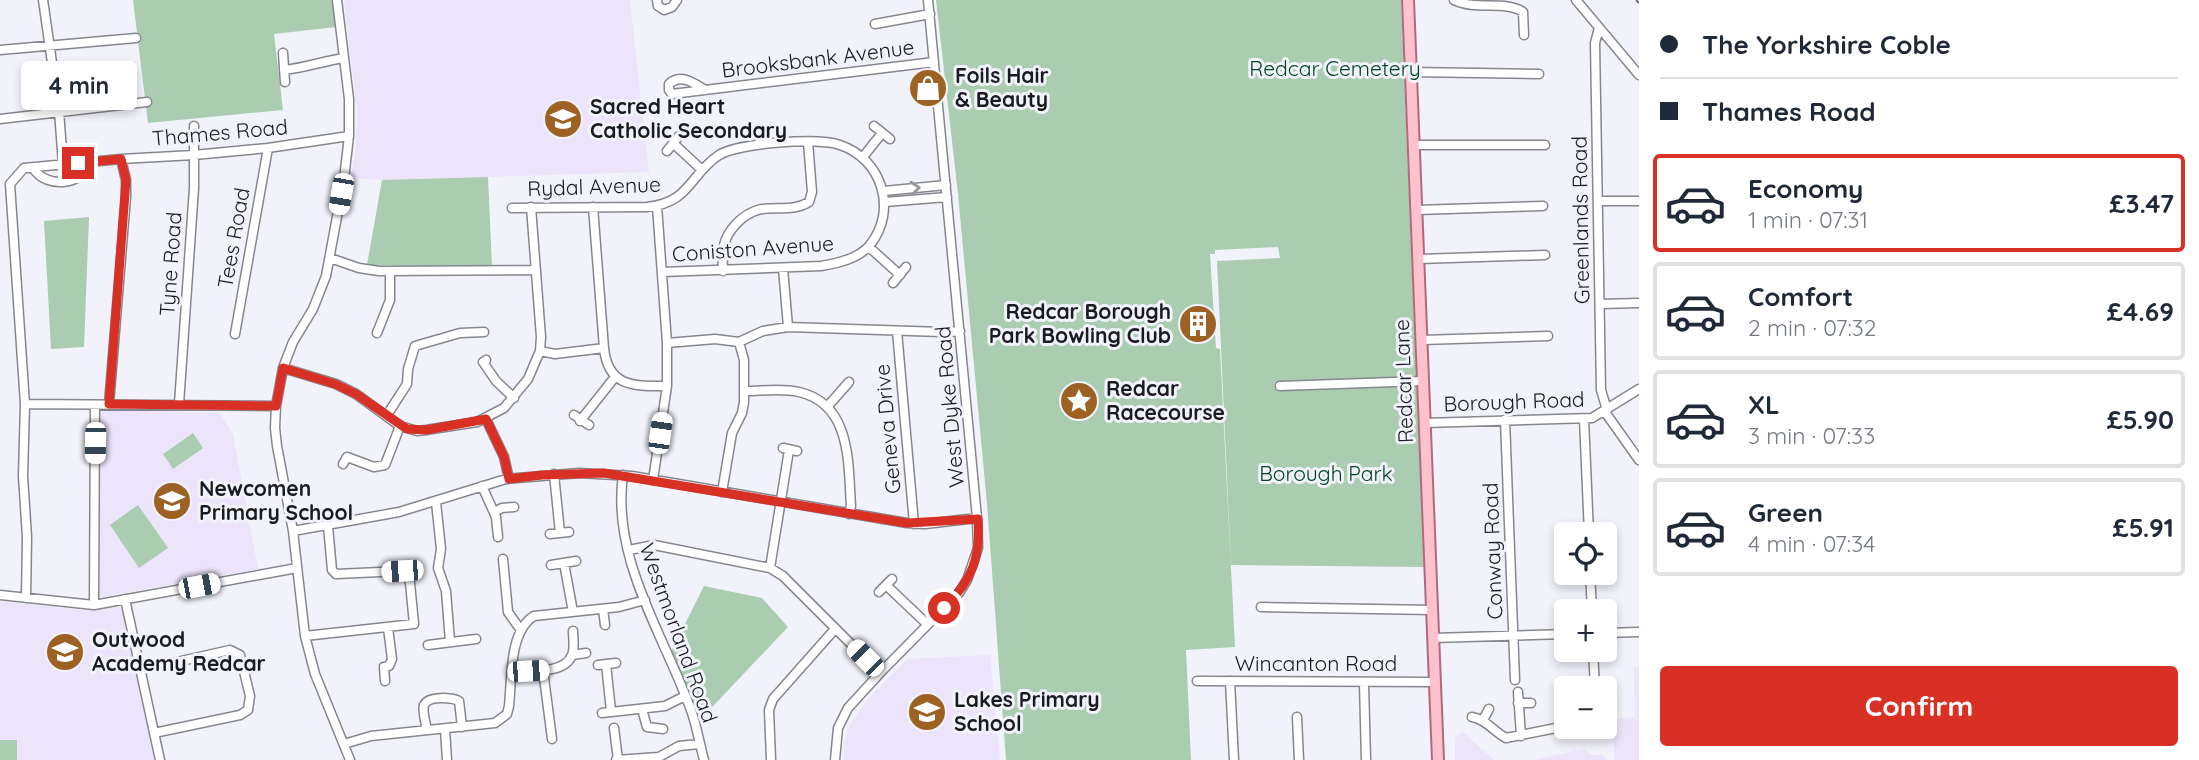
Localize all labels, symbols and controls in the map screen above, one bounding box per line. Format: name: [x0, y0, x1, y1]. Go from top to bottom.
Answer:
text: The Yorkshire Coble: [1702, 28, 1951, 61]
street label: Brooksbank Avenue: [720, 33, 916, 83]
park label: Redcar Cemetery: [1249, 55, 1421, 81]
callout: 4 min: [20, 61, 136, 110]
place label: Foils Hair & Beauty: [955, 62, 1049, 112]
shop icon: Foils Hair & Beauty: [907, 67, 949, 109]
text: 4 min: [49, 71, 109, 100]
place label: Sacred Heart Catholic Secondary: [590, 93, 787, 143]
text: Thames Road: [1702, 95, 1876, 128]
school or university icon: Sacred Heart Catholic Secondary: [542, 98, 584, 140]
street label: Thames Road: [151, 113, 289, 151]
street label: Greenlands Road: [1566, 136, 1594, 304]
route end: [62, 147, 94, 179]
car: [328, 171, 355, 217]
street label: Rydal Avenue: [527, 171, 661, 201]
icon: car: [1664, 172, 1727, 235]
text: Economy: [1748, 172, 1863, 205]
one-way arrow: [910, 181, 921, 196]
street label: Tees Road: [211, 186, 255, 290]
text: £3.47: [2109, 187, 2174, 220]
text: 1 min · 07:31: [1748, 205, 1868, 234]
street label: Tyne Road: [153, 211, 187, 317]
street label: Coniston Avenue: [671, 229, 835, 267]
icon: car: [1664, 280, 1727, 343]
text: Comfort: [1748, 280, 1853, 313]
text: £4.69: [2107, 295, 2174, 328]
place label: Redcar Borough Park Bowling Club: [989, 298, 1171, 348]
building icon: Redcar Borough Park Bowling Club: [1177, 303, 1219, 345]
text: 2 min · 07:32: [1748, 313, 1877, 342]
street label: Redcar Lane: [1388, 319, 1418, 443]
street label: West Dyke Road: [929, 325, 969, 489]
street label: Geneva Drive: [868, 363, 906, 495]
place label: Redcar Racecourse: [1106, 375, 1225, 425]
place icon: Redcar Racecourse: [1058, 380, 1100, 422]
street label: Borough Road: [1443, 386, 1585, 416]
icon: car: [1664, 388, 1727, 451]
text: XL: [1748, 388, 1780, 421]
text: £5.90: [2107, 403, 2174, 436]
car: [647, 411, 674, 455]
text: 3 min · 07:33: [1748, 421, 1875, 450]
car: [85, 422, 106, 464]
park label: Borough Park: [1259, 460, 1393, 486]
place label: Newcomen Primary School: [199, 475, 353, 525]
school or university icon: Newcomen Primary School: [151, 480, 193, 522]
street label: Conway Road: [1477, 482, 1507, 620]
icon: car: [1664, 496, 1727, 559]
text: Green: [1748, 496, 1823, 529]
text: £5.91: [2112, 511, 2174, 544]
map controls: [1554, 522, 1617, 739]
button: locate: [1554, 522, 1617, 585]
text: 4 min · 07:34: [1748, 529, 1875, 558]
street label: Westmorland Road: [634, 539, 723, 726]
car: [381, 559, 424, 583]
car: [177, 572, 222, 600]
route start: [928, 592, 960, 624]
button: +: [1554, 599, 1617, 662]
place label: Outwood Academy Redcar: [92, 626, 266, 676]
school or university icon: Outwood Academy Redcar: [44, 631, 86, 673]
car: [843, 636, 888, 680]
street label: Wincanton Road: [1235, 650, 1397, 676]
car: [507, 659, 550, 683]
button: Confirm: [1660, 666, 2178, 746]
button: −: [1554, 676, 1617, 739]
place label: Lakes Primary School: [954, 686, 1100, 736]
school or university icon: Lakes Primary School: [906, 691, 948, 733]

